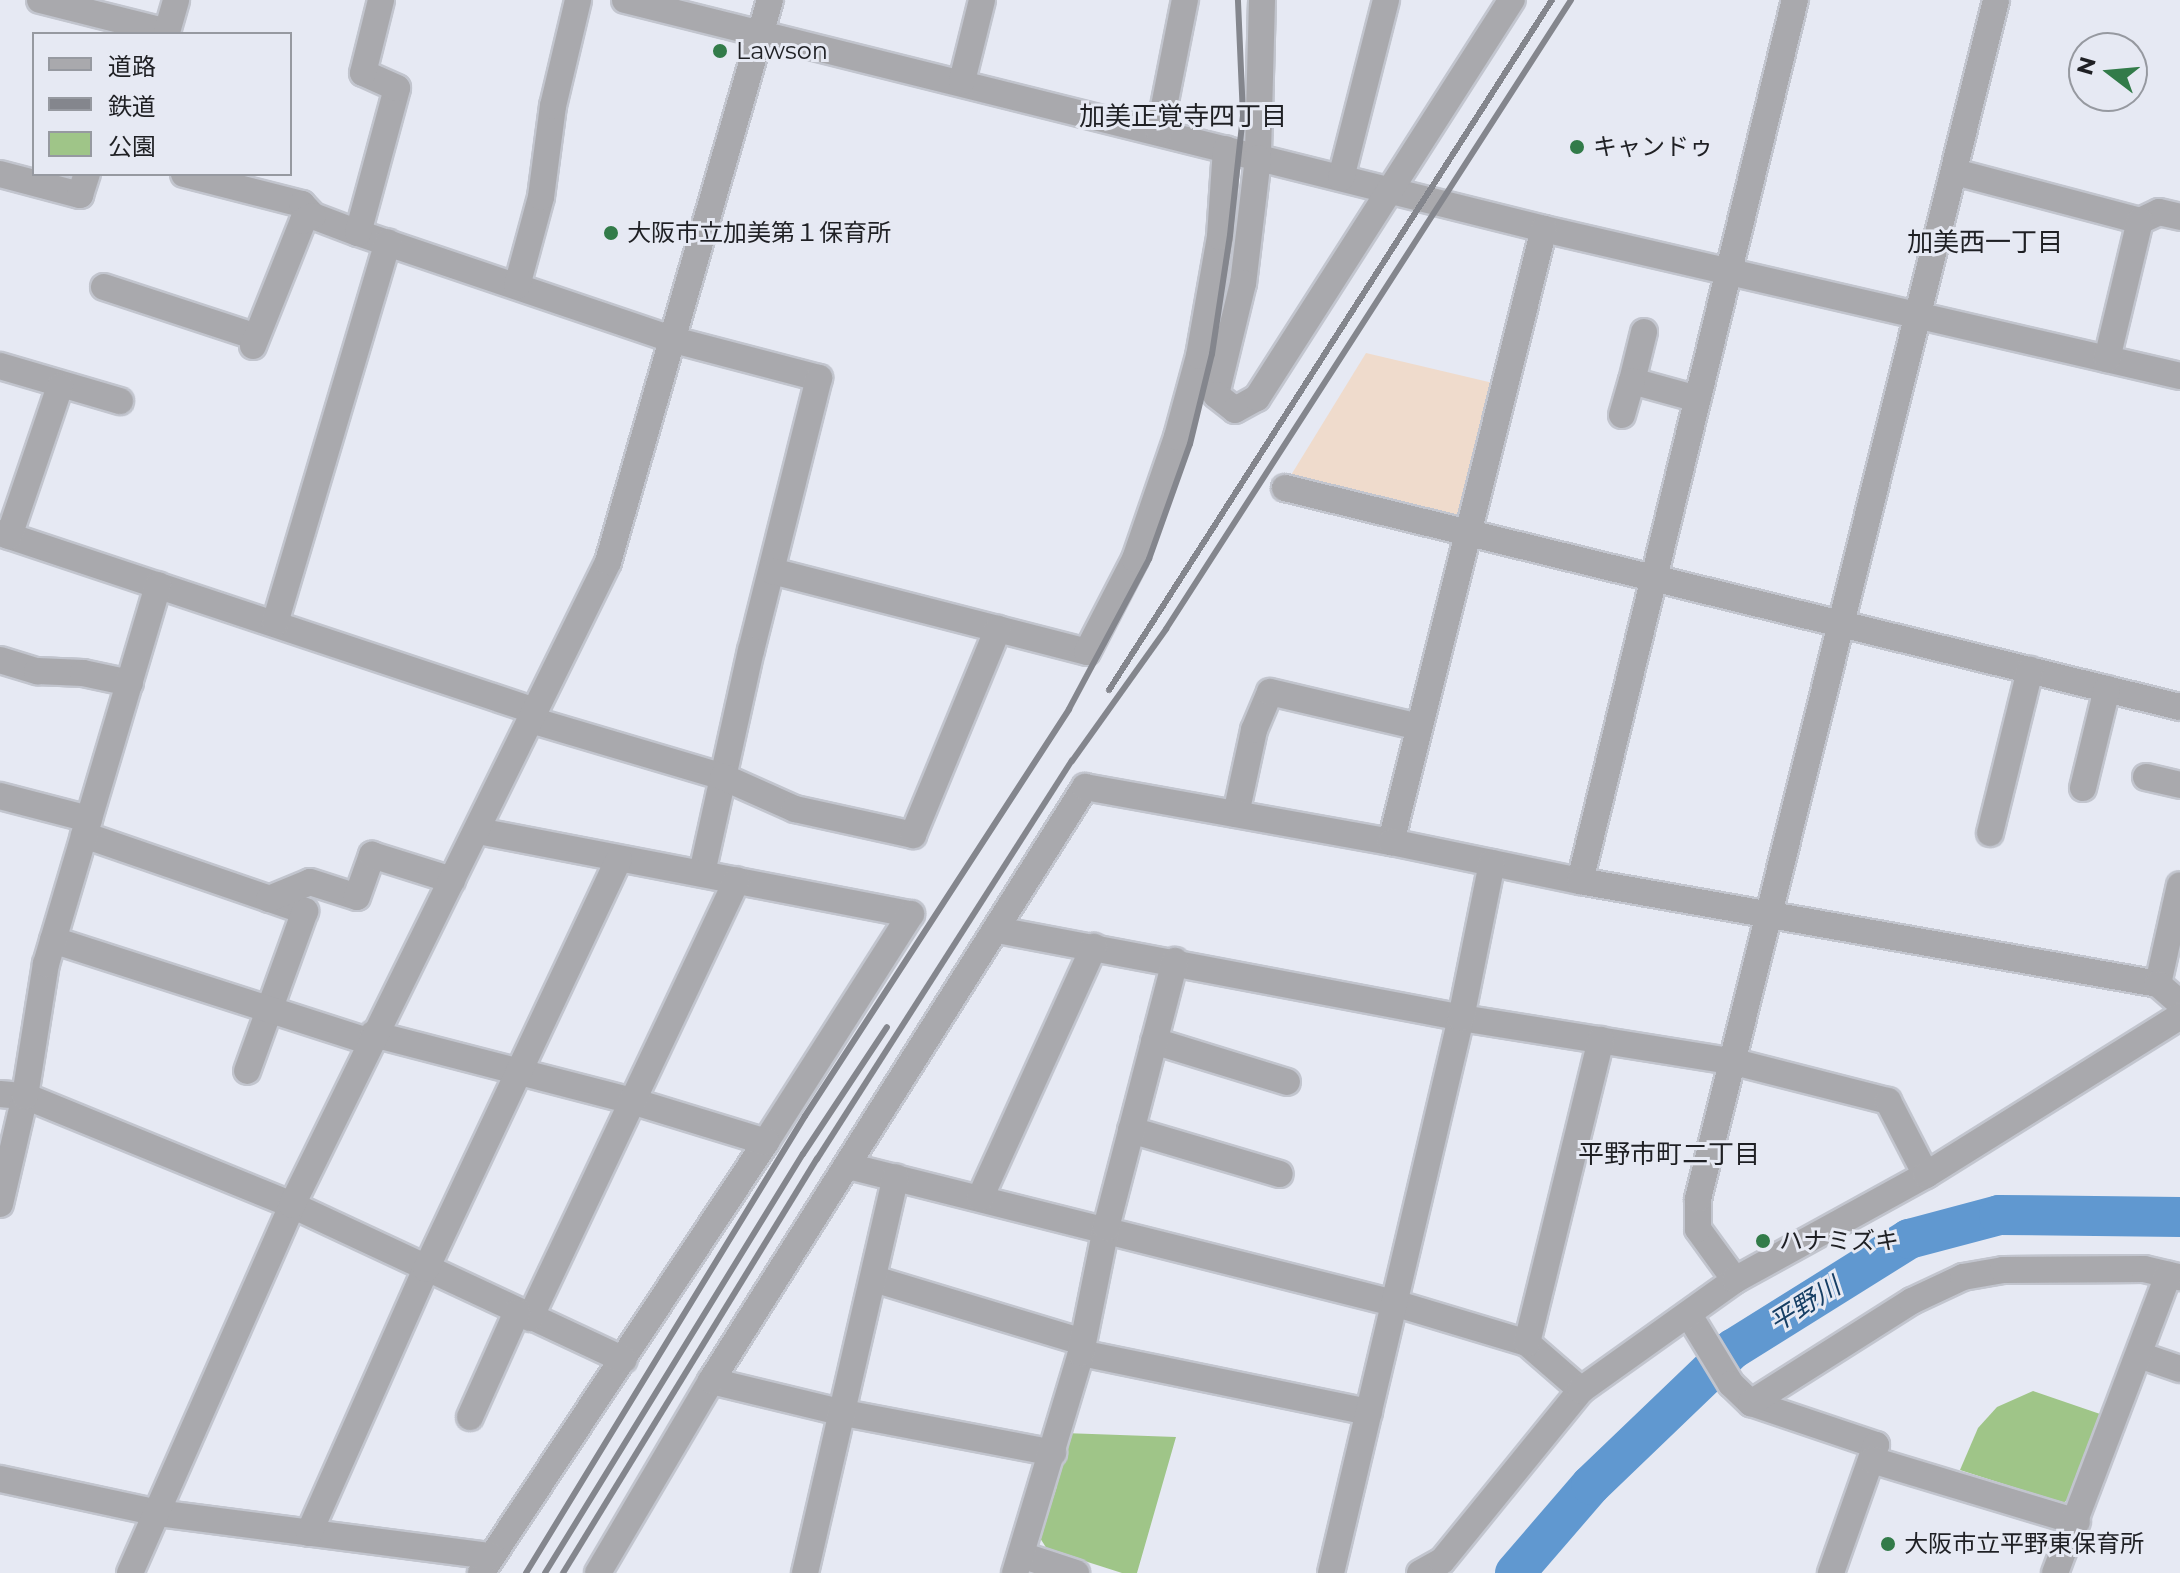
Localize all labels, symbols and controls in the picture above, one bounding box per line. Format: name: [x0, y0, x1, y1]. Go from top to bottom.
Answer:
legend: [32, 32, 292, 176]
north arrow: [2068, 32, 2148, 112]
place label: Lawson: [736, 37, 828, 65]
marker: Lawson: [711, 42, 729, 60]
text: 道路: [108, 52, 156, 81]
text: N: [2071, 54, 2102, 78]
text: 鉄道: [108, 92, 156, 121]
district label: 加美正覚寺四丁目: [1079, 101, 1287, 133]
text: 公園: [108, 132, 156, 161]
place label: キャンドゥ: [1593, 133, 1713, 161]
marker: キャンドゥ: [1568, 138, 1586, 156]
place label: 大阪市立加美第１保育所: [627, 219, 891, 247]
marker: 大阪市立加美第１保育所: [602, 224, 620, 242]
district label: 加美西一丁目: [1907, 227, 2063, 259]
district label: 平野市町二丁目: [1578, 1139, 1760, 1171]
place label: ハナミズキ: [1779, 1227, 1899, 1255]
marker: ハナミズキ: [1754, 1232, 1772, 1250]
water label: 平野川: [1764, 1271, 1846, 1339]
place label: 大阪市立平野東保育所: [1904, 1530, 2144, 1558]
marker: 大阪市立平野東保育所: [1879, 1535, 1897, 1553]

